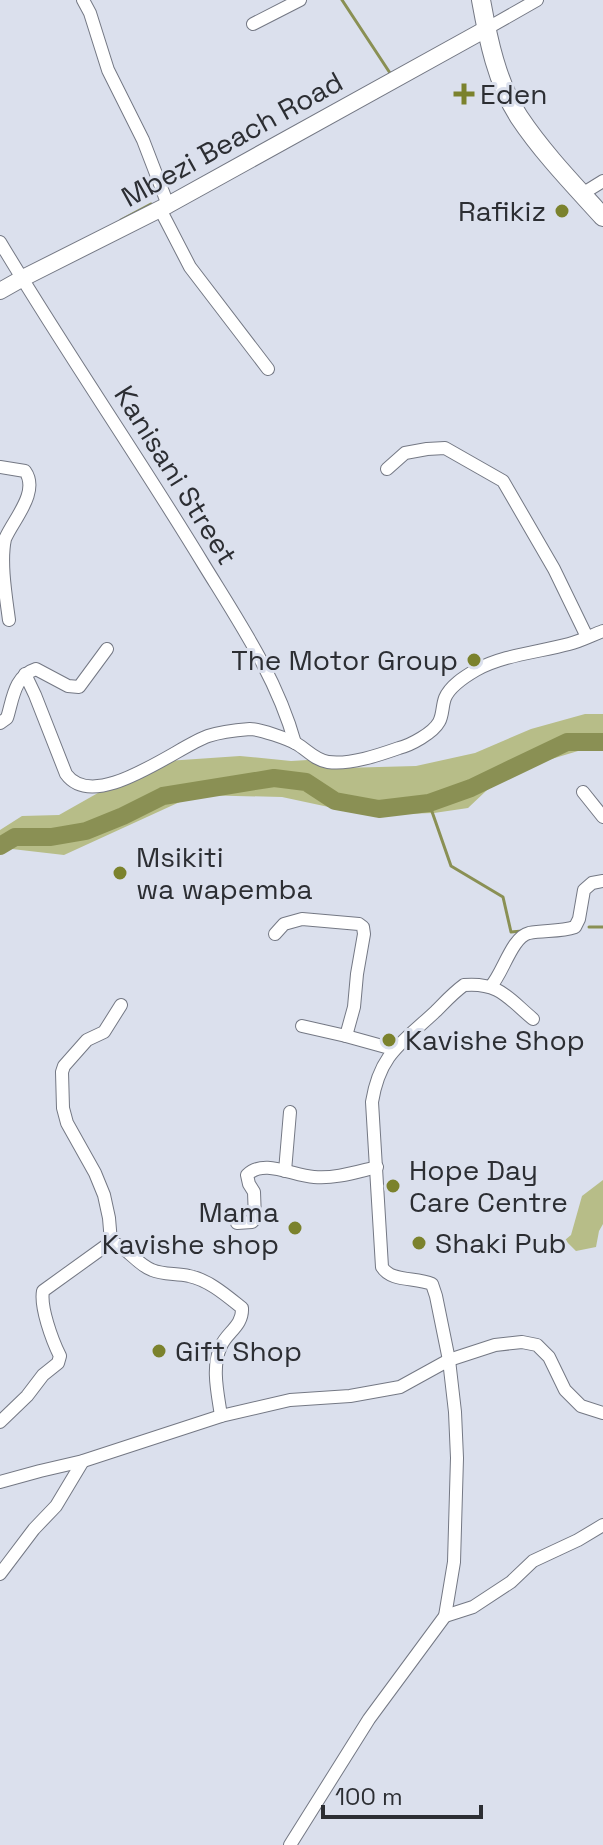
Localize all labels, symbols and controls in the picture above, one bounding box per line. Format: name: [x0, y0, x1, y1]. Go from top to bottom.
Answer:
street label: Mbezi Beach Road: [115, 63, 349, 215]
place label: Eden: [480, 76, 548, 112]
marker: Eden: [455, 85, 473, 103]
place label: Rafikiz: [458, 193, 546, 229]
marker: Rafikiz: [553, 202, 571, 220]
street label: Kanisani Street: [106, 379, 246, 571]
place label: The Motor Group: [231, 642, 458, 678]
marker: The Motor Group: [465, 651, 483, 669]
place label: Msikiti wa wapemba: [136, 839, 313, 907]
marker: Msikiti wa wapemba: [111, 864, 129, 882]
place label: Kavishe Shop: [405, 1022, 585, 1058]
marker: Kavishe Shop: [380, 1031, 398, 1049]
place label: Hope Day Care Centre: [409, 1152, 568, 1220]
marker: Hope Day Care Centre: [384, 1177, 402, 1195]
place label: Mama Kavishe shop: [102, 1194, 279, 1262]
marker: Mama Kavishe shop: [286, 1219, 304, 1237]
place label: Shaki Pub: [435, 1225, 567, 1261]
marker: Shaki Pub: [410, 1234, 428, 1252]
place label: Gift Shop: [175, 1333, 302, 1369]
marker: Gift Shop: [150, 1342, 168, 1360]
scale bar: [323, 1769, 481, 1819]
text: 100 m: [335, 1781, 403, 1812]

